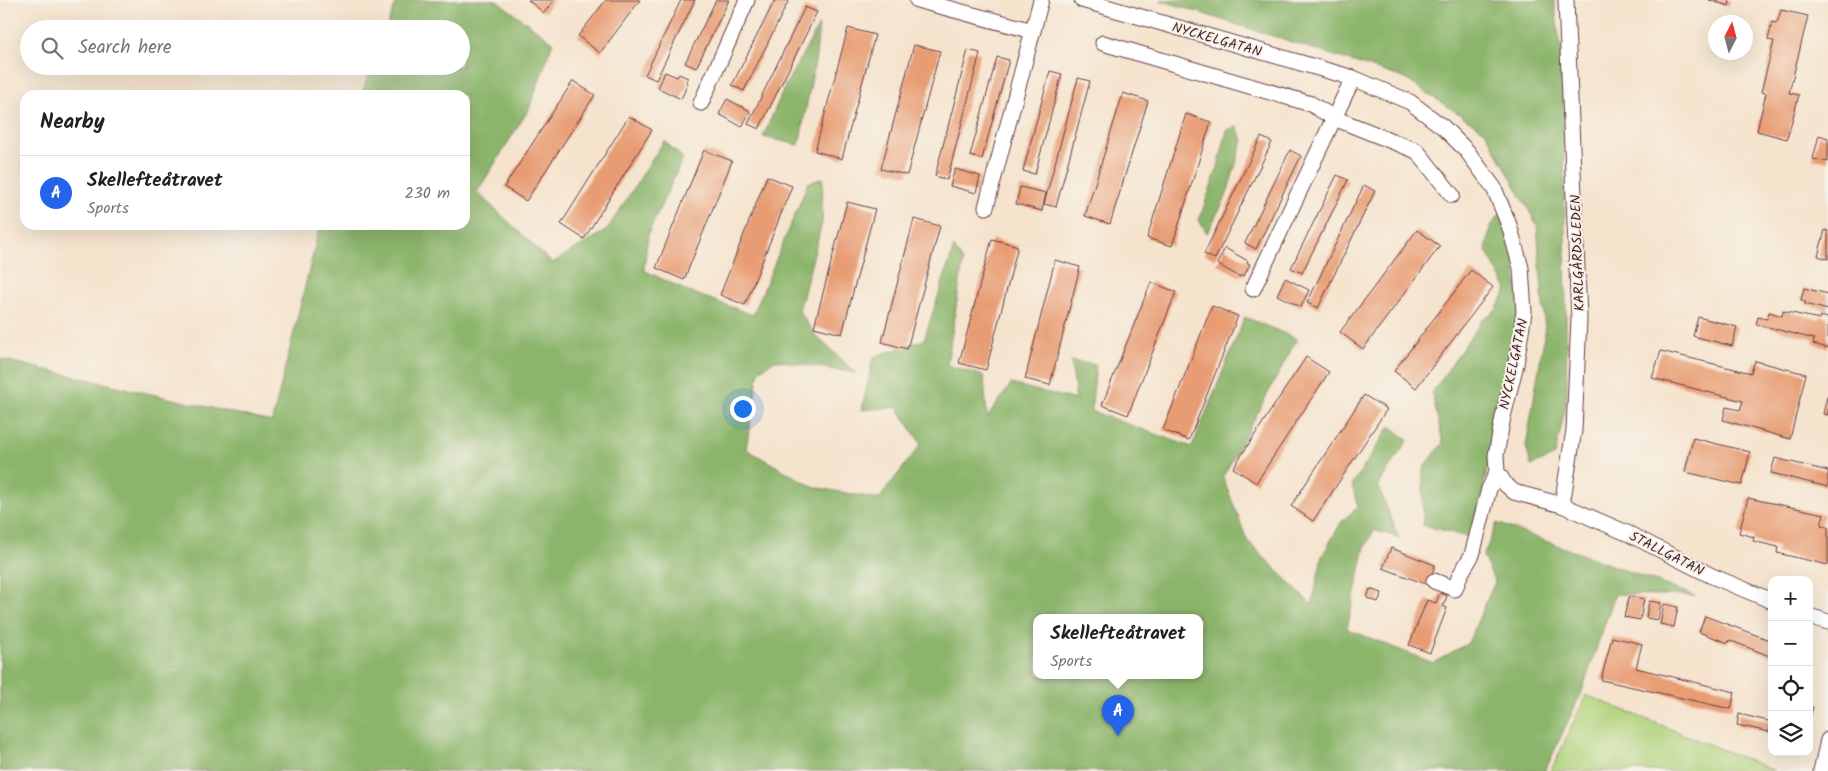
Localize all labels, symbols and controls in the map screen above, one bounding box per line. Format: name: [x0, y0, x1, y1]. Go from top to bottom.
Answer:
north arrow: [1708, 15, 1753, 60]
street label: NYCKELGATAN: [1169, 17, 1265, 63]
search box: [20, 20, 470, 75]
text: Search here: [78, 33, 172, 63]
icon: search: [38, 34, 66, 62]
text: Nearby: [40, 106, 105, 139]
text: Skellefteåtravet: [87, 166, 222, 196]
text: A: [51, 181, 61, 206]
text: 230 m: [404, 181, 450, 206]
street label: KARLGÅRDSLEDEN: [1565, 194, 1591, 312]
text: Sports: [87, 196, 129, 221]
street label: NYCKELGATAN: [1494, 316, 1534, 412]
your location: [730, 396, 756, 422]
street label: STALLGATAN: [1625, 526, 1708, 582]
map controls: [1768, 576, 1813, 756]
button: +: [1768, 576, 1813, 621]
popup: [1033, 614, 1203, 679]
text: Skellefteåtravet: [1050, 619, 1186, 649]
button: −: [1768, 621, 1813, 666]
text: Sports: [1050, 649, 1092, 674]
button: locate: [1768, 666, 1813, 711]
pin: A: [1102, 695, 1134, 736]
button: layers: [1768, 711, 1813, 756]

